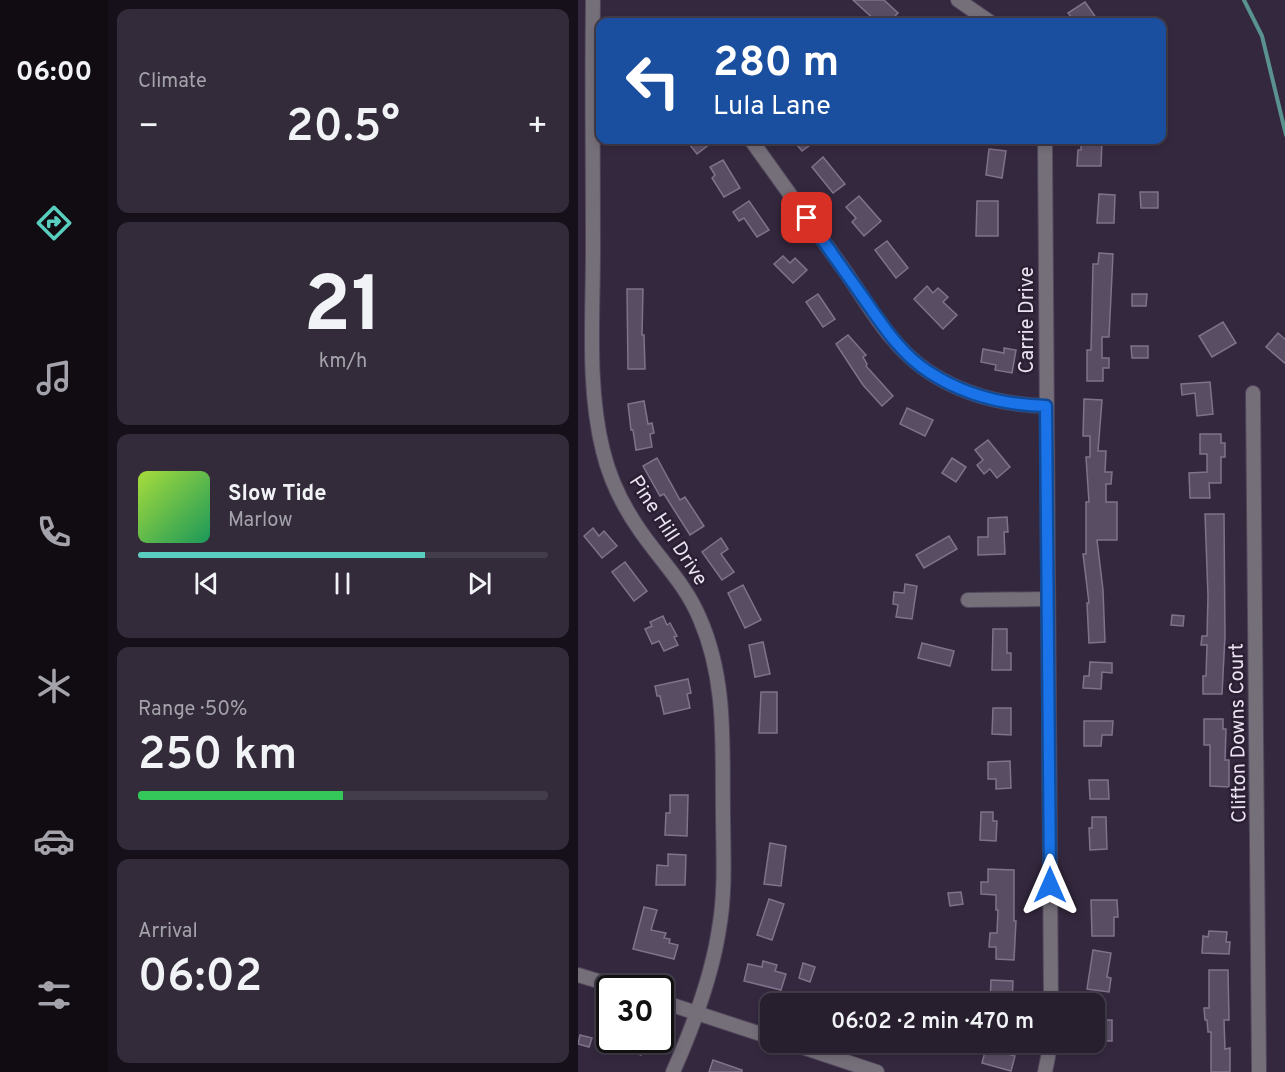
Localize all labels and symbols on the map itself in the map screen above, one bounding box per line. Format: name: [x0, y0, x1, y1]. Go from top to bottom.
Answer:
pin: [781, 192, 832, 243]
street label: Carrie Drive: [1015, 267, 1041, 374]
street label: Pine Hill Drive: [622, 471, 713, 591]
street label: Clifton Downs Court: [1224, 643, 1254, 823]
position arrow: [1018, 853, 1082, 917]
speed limit sign: 30: [596, 975, 674, 1053]

